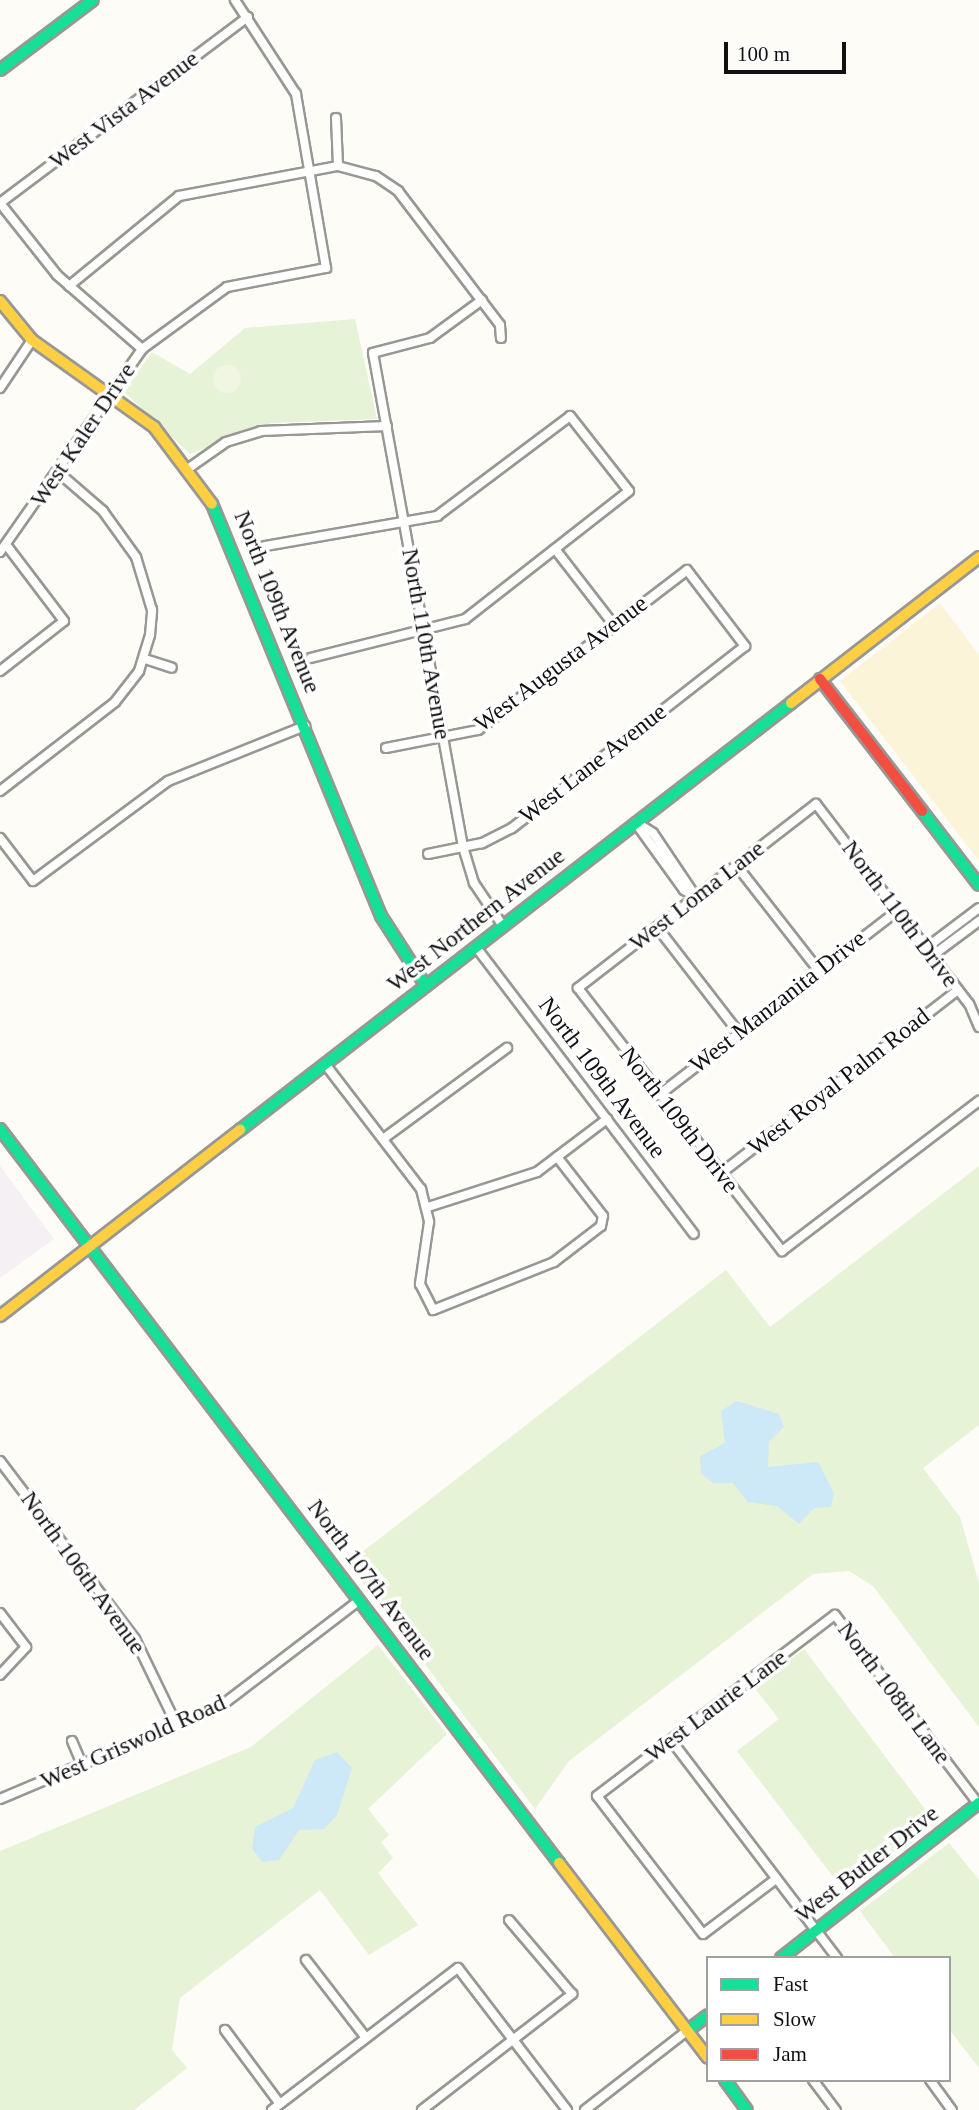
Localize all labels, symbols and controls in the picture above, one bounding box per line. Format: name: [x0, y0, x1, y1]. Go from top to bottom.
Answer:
scale bar: [727, 28, 850, 72]
text: 100 m: [737, 42, 790, 66]
street label: West Vista Avenue: [43, 44, 205, 176]
street label: West Kaler Drive: [24, 358, 142, 512]
street label: North 109th Avenue: [227, 506, 327, 698]
street label: North 110th Avenue: [395, 546, 457, 742]
street label: West Augusta Avenue: [468, 589, 654, 739]
street label: West Lane Avenue: [513, 697, 673, 831]
street label: West Loma Lane: [624, 834, 770, 958]
street label: North 110th Drive: [835, 835, 965, 993]
street label: West Northern Avenue: [381, 841, 571, 999]
street label: West Manzanita Drive: [684, 924, 872, 1080]
street label: North 109th Avenue: [532, 991, 672, 1165]
street label: West Royal Palm Road: [742, 1002, 936, 1162]
street label: North 109th Drive: [613, 1041, 745, 1199]
street label: North 106th Avenue: [14, 1485, 152, 1661]
street label: North 107th Avenue: [301, 1493, 441, 1667]
street label: North 108th Lane: [831, 1616, 957, 1770]
street label: West Laurie Lane: [639, 1643, 793, 1769]
street label: West Griswold Road: [36, 1688, 230, 1796]
street label: West Butler Drive: [790, 1799, 944, 1929]
legend: [706, 1956, 951, 2082]
text: Fast: [773, 1972, 808, 1996]
text: Slow: [773, 2007, 816, 2031]
text: Jam: [773, 2042, 807, 2066]

